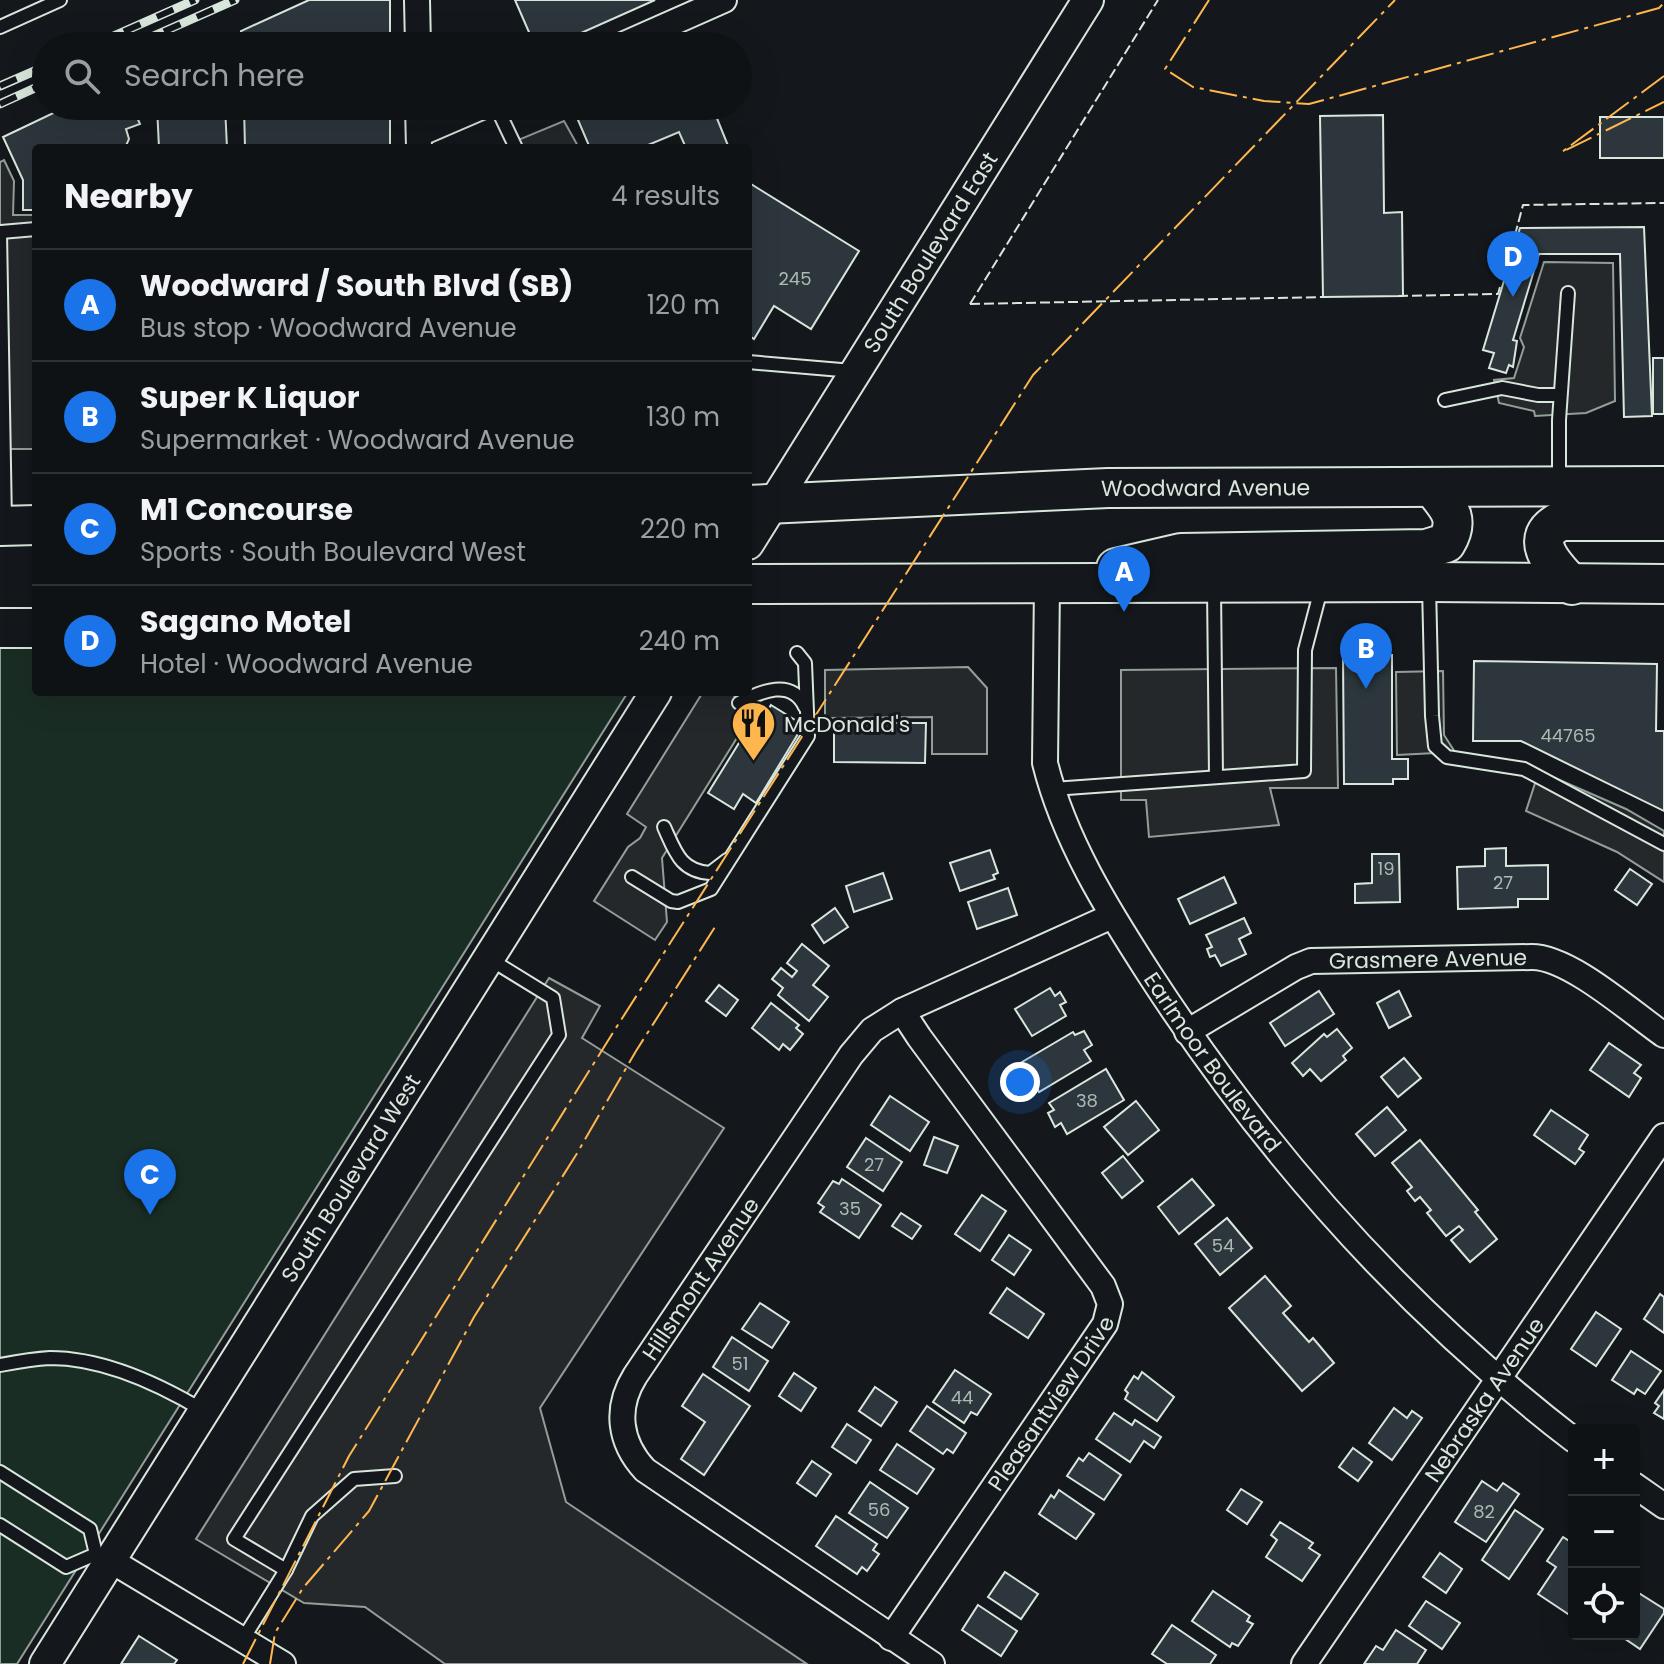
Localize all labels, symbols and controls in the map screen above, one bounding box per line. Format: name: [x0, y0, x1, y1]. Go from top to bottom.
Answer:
search box: [32, 32, 752, 120]
icon: search: [60, 54, 104, 98]
text: Search here: [124, 54, 305, 97]
street label: South Boulevard East: [856, 146, 1005, 359]
text: Nearby: [64, 172, 193, 220]
text: 4 results: [611, 178, 720, 214]
pin: D: [1487, 231, 1539, 297]
text: Woodward / South Blvd (SB): [140, 264, 574, 307]
house number: 245: [779, 266, 811, 291]
text: A: [80, 287, 100, 323]
text: 120 m: [647, 287, 720, 323]
text: Bus stop · Woodward Avenue: [140, 310, 517, 346]
text: Super K Liquor: [140, 376, 360, 419]
text: B: [81, 399, 99, 435]
text: 130 m: [646, 399, 720, 435]
text: Supermarket · Woodward Avenue: [140, 422, 575, 458]
street label: Woodward Avenue: [1101, 472, 1310, 504]
text: M1 Concourse: [140, 488, 353, 531]
text: C: [80, 511, 100, 547]
text: 220 m: [640, 511, 720, 547]
text: Sports · South Boulevard West: [140, 534, 526, 570]
pin: A: [1098, 546, 1150, 612]
text: Sagano Motel: [140, 600, 351, 643]
text: D: [81, 623, 99, 659]
text: 240 m: [639, 623, 720, 659]
pin: B: [1340, 623, 1392, 689]
text: Hotel · Woodward Avenue: [140, 646, 473, 682]
restaurant icon: McDonald's: [729, 700, 777, 763]
place label: McDonald's: [784, 709, 910, 740]
house number: 44765: [1540, 723, 1596, 748]
house number: 19: [1377, 856, 1395, 881]
house number: 27: [1493, 870, 1513, 895]
street label: Grasmere Avenue: [1328, 942, 1527, 977]
street label: Earlmoor Boulevard: [1136, 966, 1288, 1159]
your location: [1000, 1062, 1040, 1102]
street label: South Boulevard West: [274, 1068, 428, 1288]
house number: 38: [1076, 1088, 1098, 1113]
pin: C: [124, 1149, 176, 1215]
house number: 27: [864, 1152, 884, 1177]
street label: Hillsmont Avenue: [635, 1191, 767, 1367]
house number: 35: [839, 1196, 861, 1221]
house number: 54: [1212, 1233, 1234, 1258]
street label: Nebraska Avenue: [1417, 1311, 1552, 1488]
street label: Pleasantview Drive: [981, 1314, 1122, 1497]
house number: 51: [731, 1351, 749, 1376]
house number: 44: [951, 1385, 973, 1410]
map controls: [1568, 1424, 1640, 1640]
button: +: [1568, 1424, 1640, 1496]
button: −: [1568, 1496, 1640, 1568]
house number: 56: [868, 1497, 890, 1522]
house number: 82: [1473, 1499, 1495, 1524]
button: locate: [1568, 1568, 1640, 1640]

